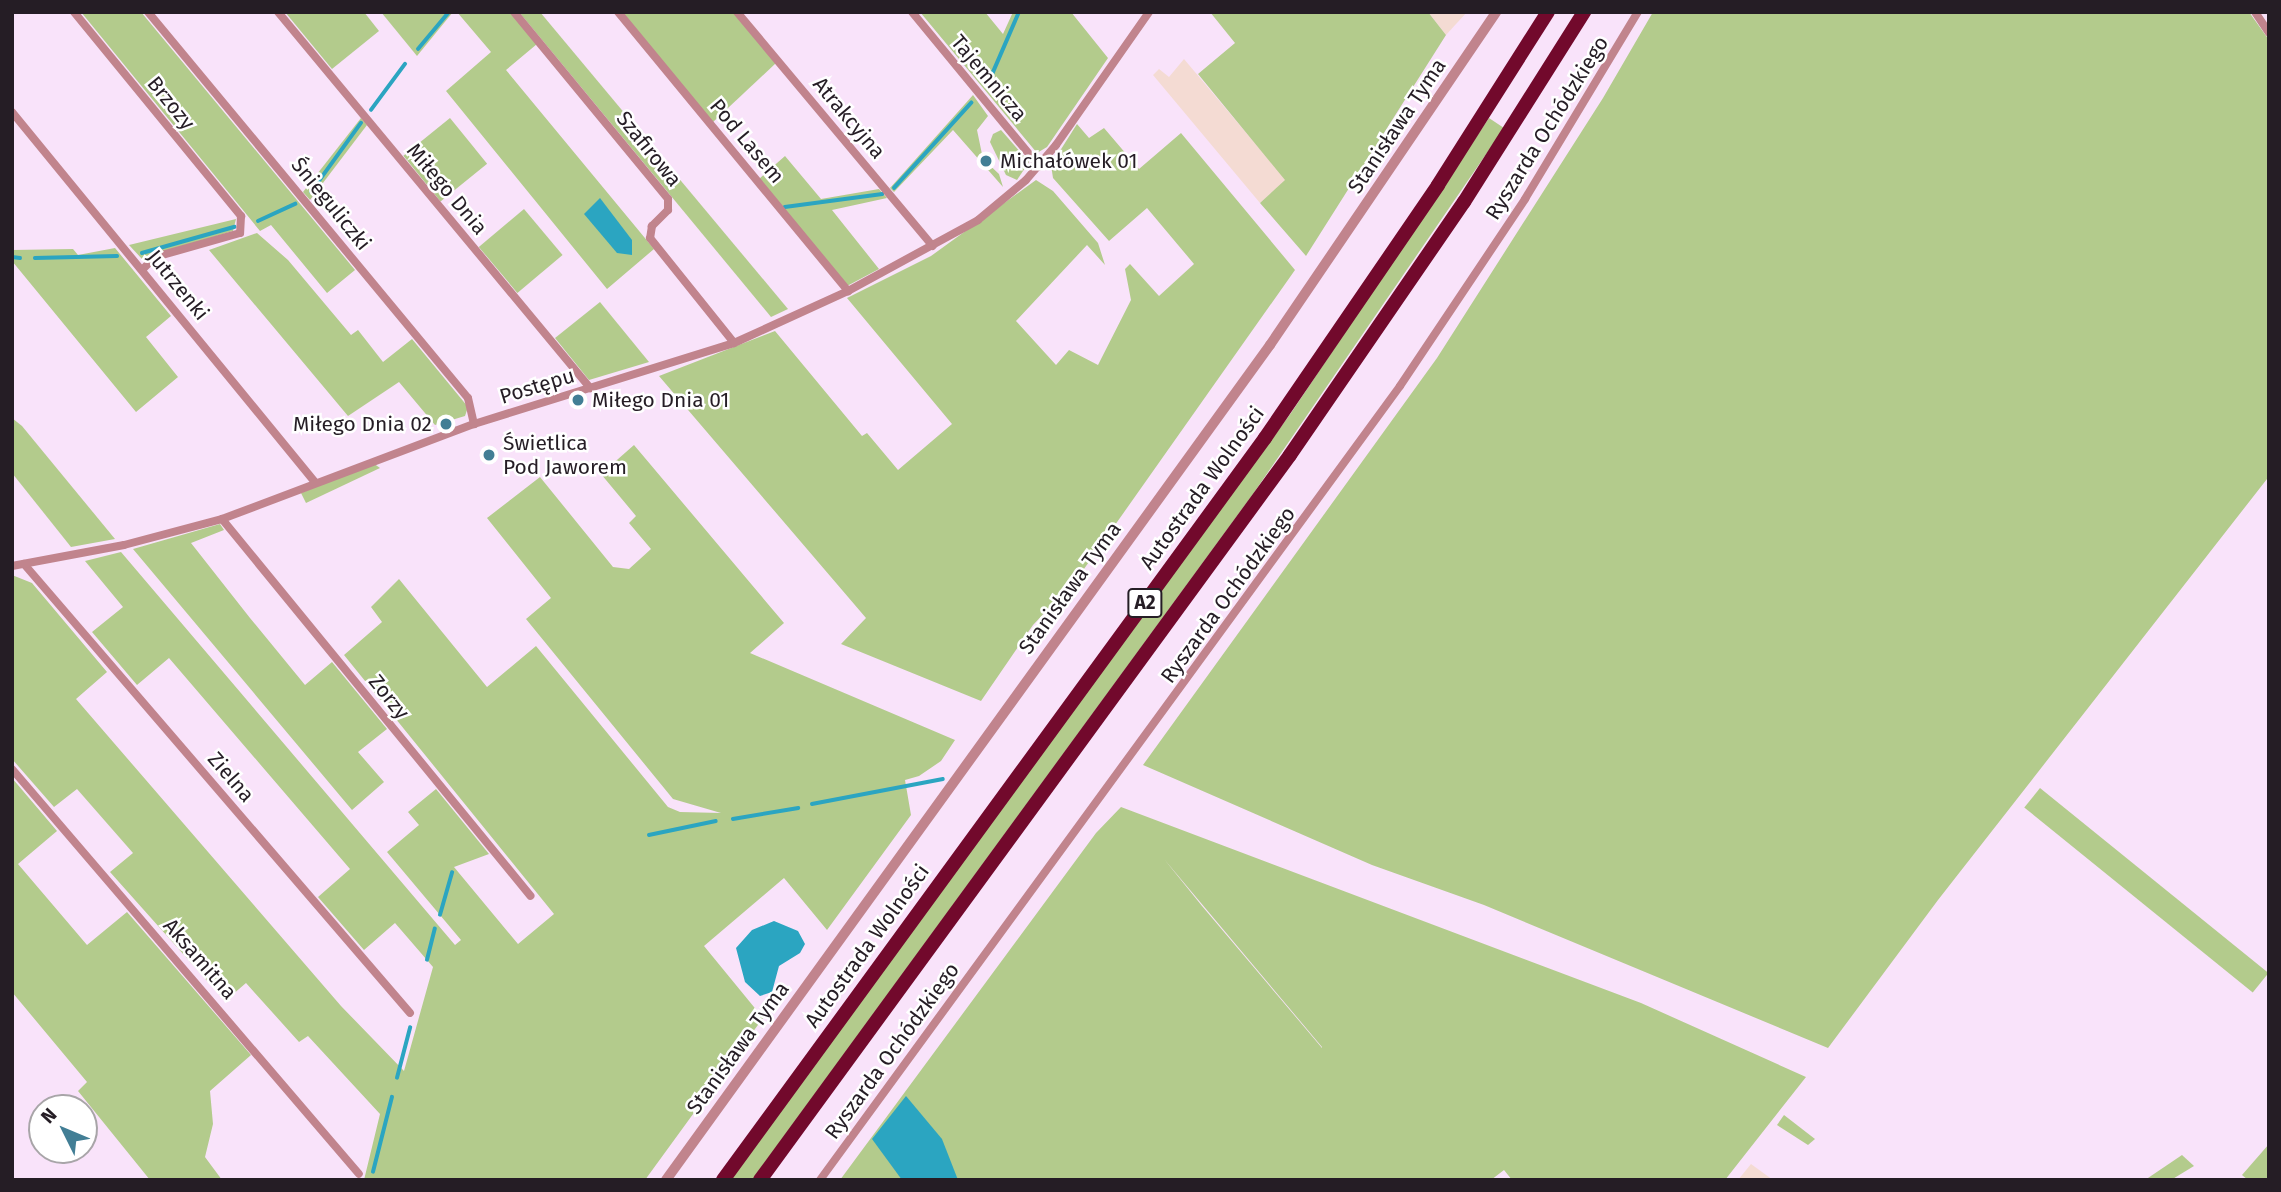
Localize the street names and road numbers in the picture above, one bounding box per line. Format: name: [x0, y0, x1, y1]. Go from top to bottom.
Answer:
street label: Tajemnicza: [946, 30, 1032, 126]
street label: Ryszarda Ochódzkiego: [1480, 31, 1614, 225]
street label: Stanisława Tyma: [1343, 54, 1451, 198]
street label: Brzozy: [142, 71, 200, 135]
street label: Atrakcyjna: [808, 72, 890, 164]
street label: Pod Lasem: [704, 94, 790, 188]
street label: Szafirowa: [611, 106, 687, 192]
street label: Miłego Dnia: [401, 138, 493, 240]
street label: Śnieguliczki: [286, 153, 376, 255]
street label: Jutrzenki: [142, 245, 214, 325]
street label: Postępu: [496, 363, 578, 409]
street label: Autostrada Wolności: [1134, 402, 1270, 574]
street label: Ryszarda Ochódzkiego: [1156, 502, 1300, 688]
street label: Stanisława Tyma: [1014, 517, 1126, 659]
road number: A2: [1126, 588, 1164, 618]
street label: Zorzy: [363, 670, 415, 724]
street label: Zielna: [202, 747, 260, 807]
street label: Autostrada Wolności: [799, 860, 935, 1032]
street label: Aksamitna: [158, 913, 242, 1005]
street label: Ryszarda Ochódzkiego: [820, 958, 964, 1144]
street label: Stanisława Tyma: [682, 977, 794, 1119]

